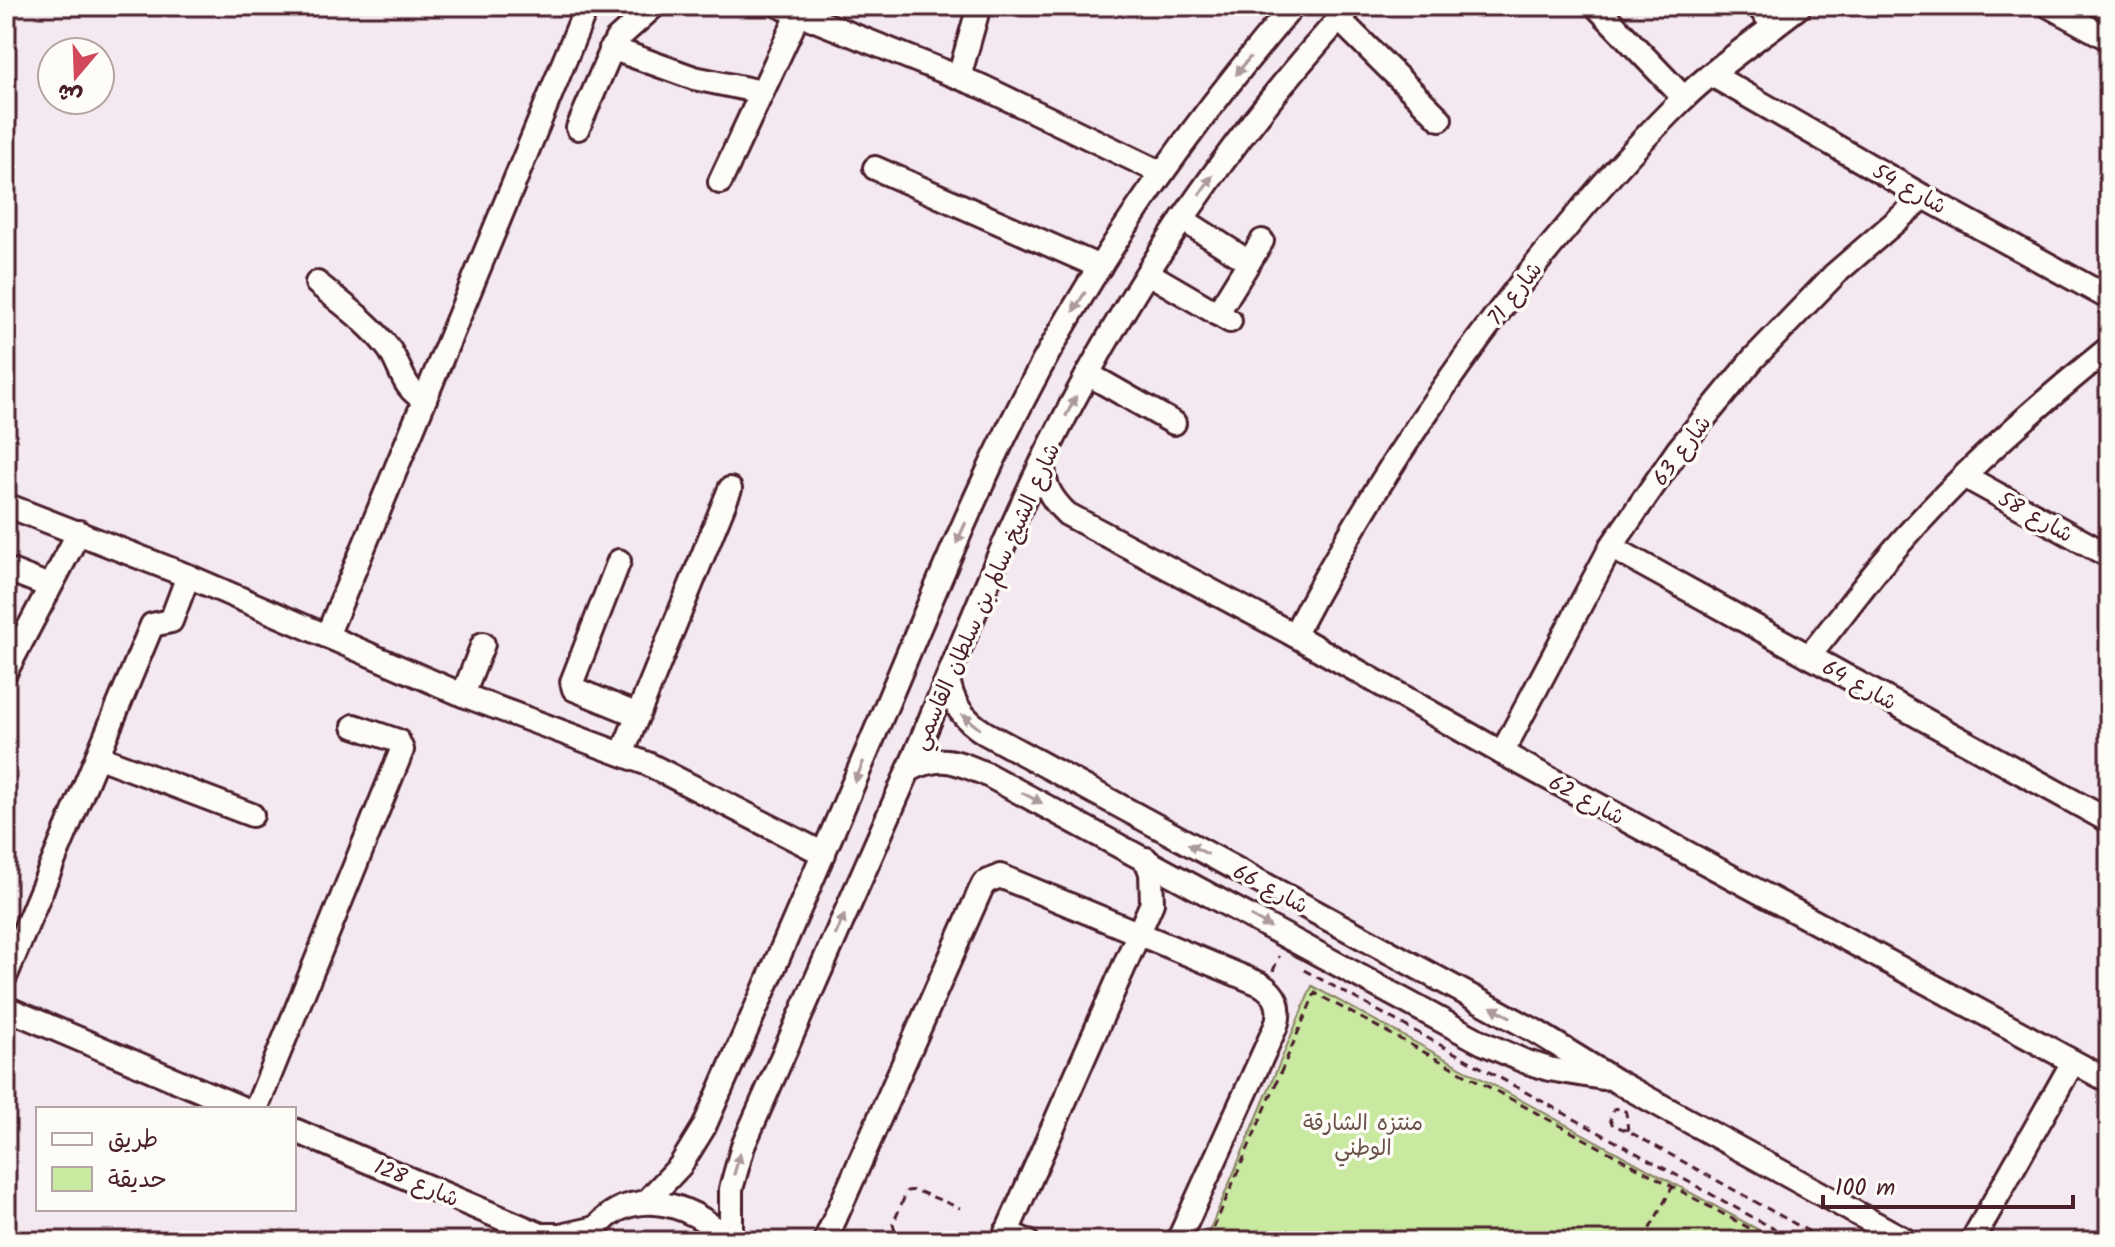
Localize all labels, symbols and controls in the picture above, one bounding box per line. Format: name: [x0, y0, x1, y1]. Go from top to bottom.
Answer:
north arrow: [36, 36, 116, 116]
one-way arrow: [1236, 56, 1252, 76]
text: ش: [53, 72, 87, 113]
street label: شارع 54: [1865, 155, 1952, 225]
one-way arrow: [1198, 174, 1214, 195]
street label: شارع 71: [1480, 255, 1552, 334]
one-way arrow: [1072, 291, 1086, 313]
one-way arrow: [1064, 395, 1077, 418]
street label: شارع 63: [1645, 409, 1721, 494]
street label: شارع الشيخ سالم بن سلطان القاسمي: [904, 438, 1071, 756]
street label: شارع 58: [1991, 483, 2079, 553]
one-way arrow: [954, 521, 967, 545]
street label: شارع 64: [1815, 651, 1903, 721]
one-way arrow: [962, 714, 982, 731]
one-way arrow: [852, 760, 865, 784]
street label: شارع 62: [1542, 767, 1630, 836]
one-way arrow: [1021, 791, 1043, 805]
one-way arrow: [1186, 843, 1209, 856]
street label: شارع 66: [1226, 856, 1314, 925]
one-way arrow: [833, 913, 847, 937]
one-way arrow: [1249, 915, 1272, 928]
one-way arrow: [1489, 1006, 1512, 1019]
legend: [36, 1107, 296, 1211]
park label: منتزه الشارقة الوطني: [1303, 1107, 1423, 1167]
text: طريق: [108, 1121, 158, 1160]
street label: شارع 128: [368, 1151, 464, 1218]
one-way arrow: [732, 1151, 744, 1176]
scale bar: [1823, 1159, 2073, 1209]
text: حديقة: [108, 1161, 167, 1200]
text: 100 m: [1835, 1169, 1895, 1208]

